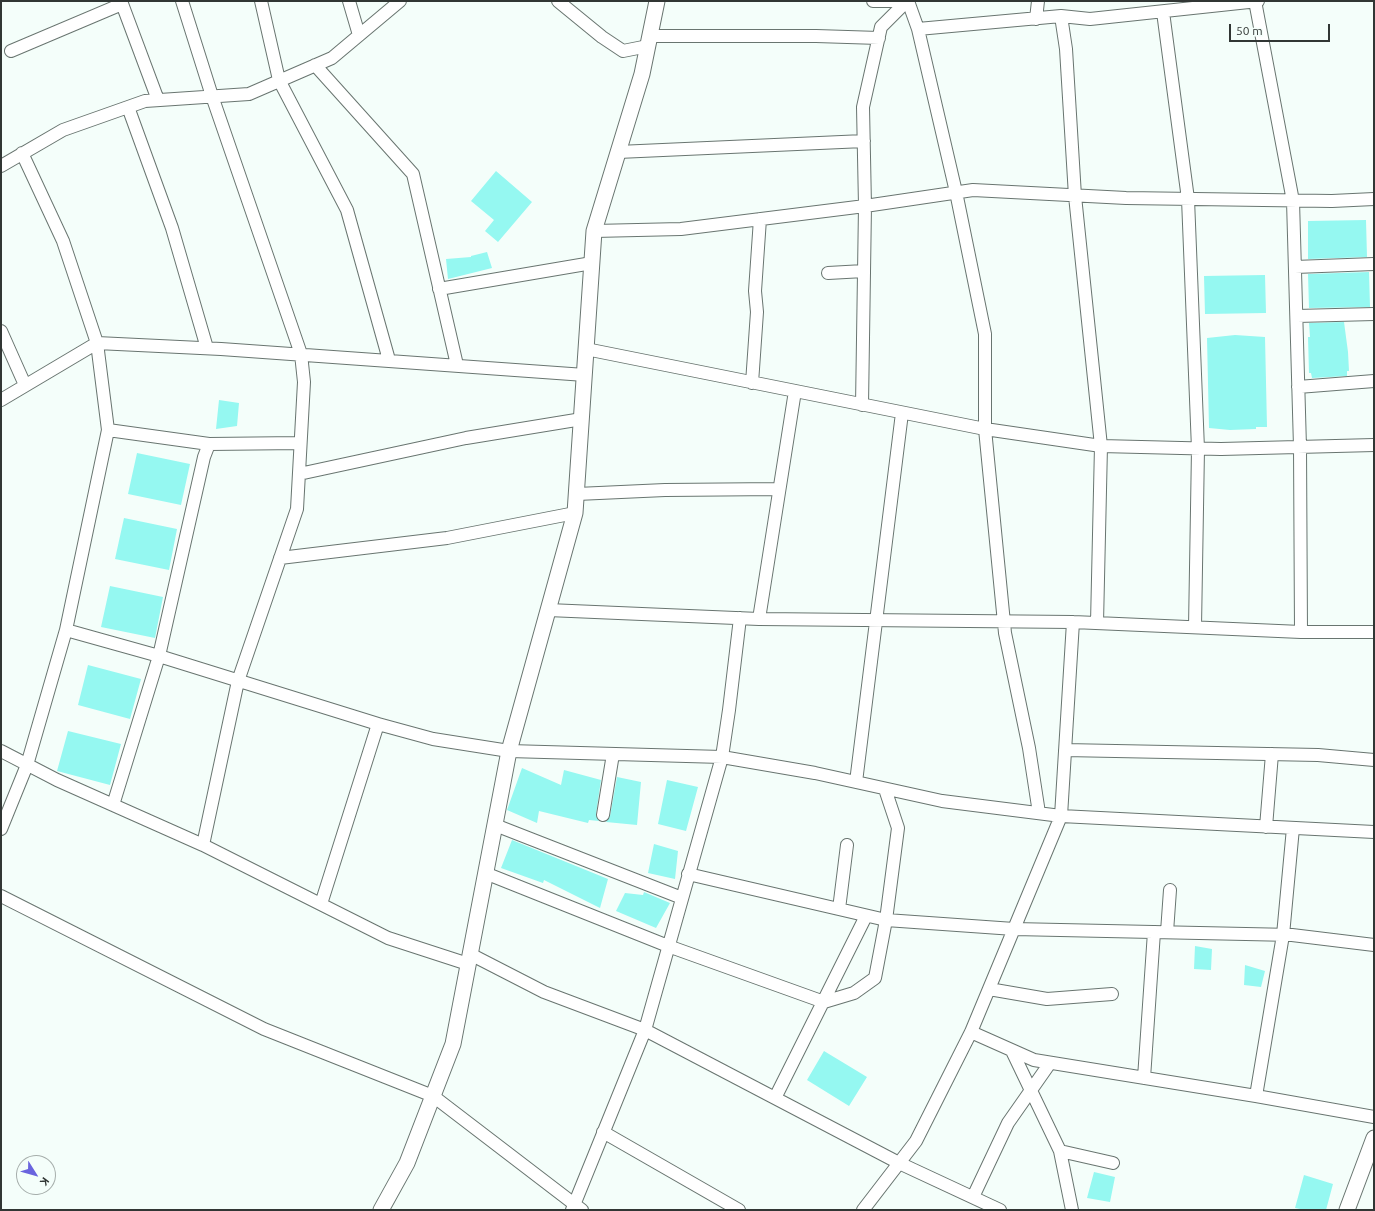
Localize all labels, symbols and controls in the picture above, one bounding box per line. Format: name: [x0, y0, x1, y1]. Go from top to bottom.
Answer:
scale bar: [1231, 16, 1332, 42]
text: 50 m: [1236, 24, 1263, 37]
north arrow: [16, 1155, 56, 1195]
text: K: [38, 1175, 52, 1188]

